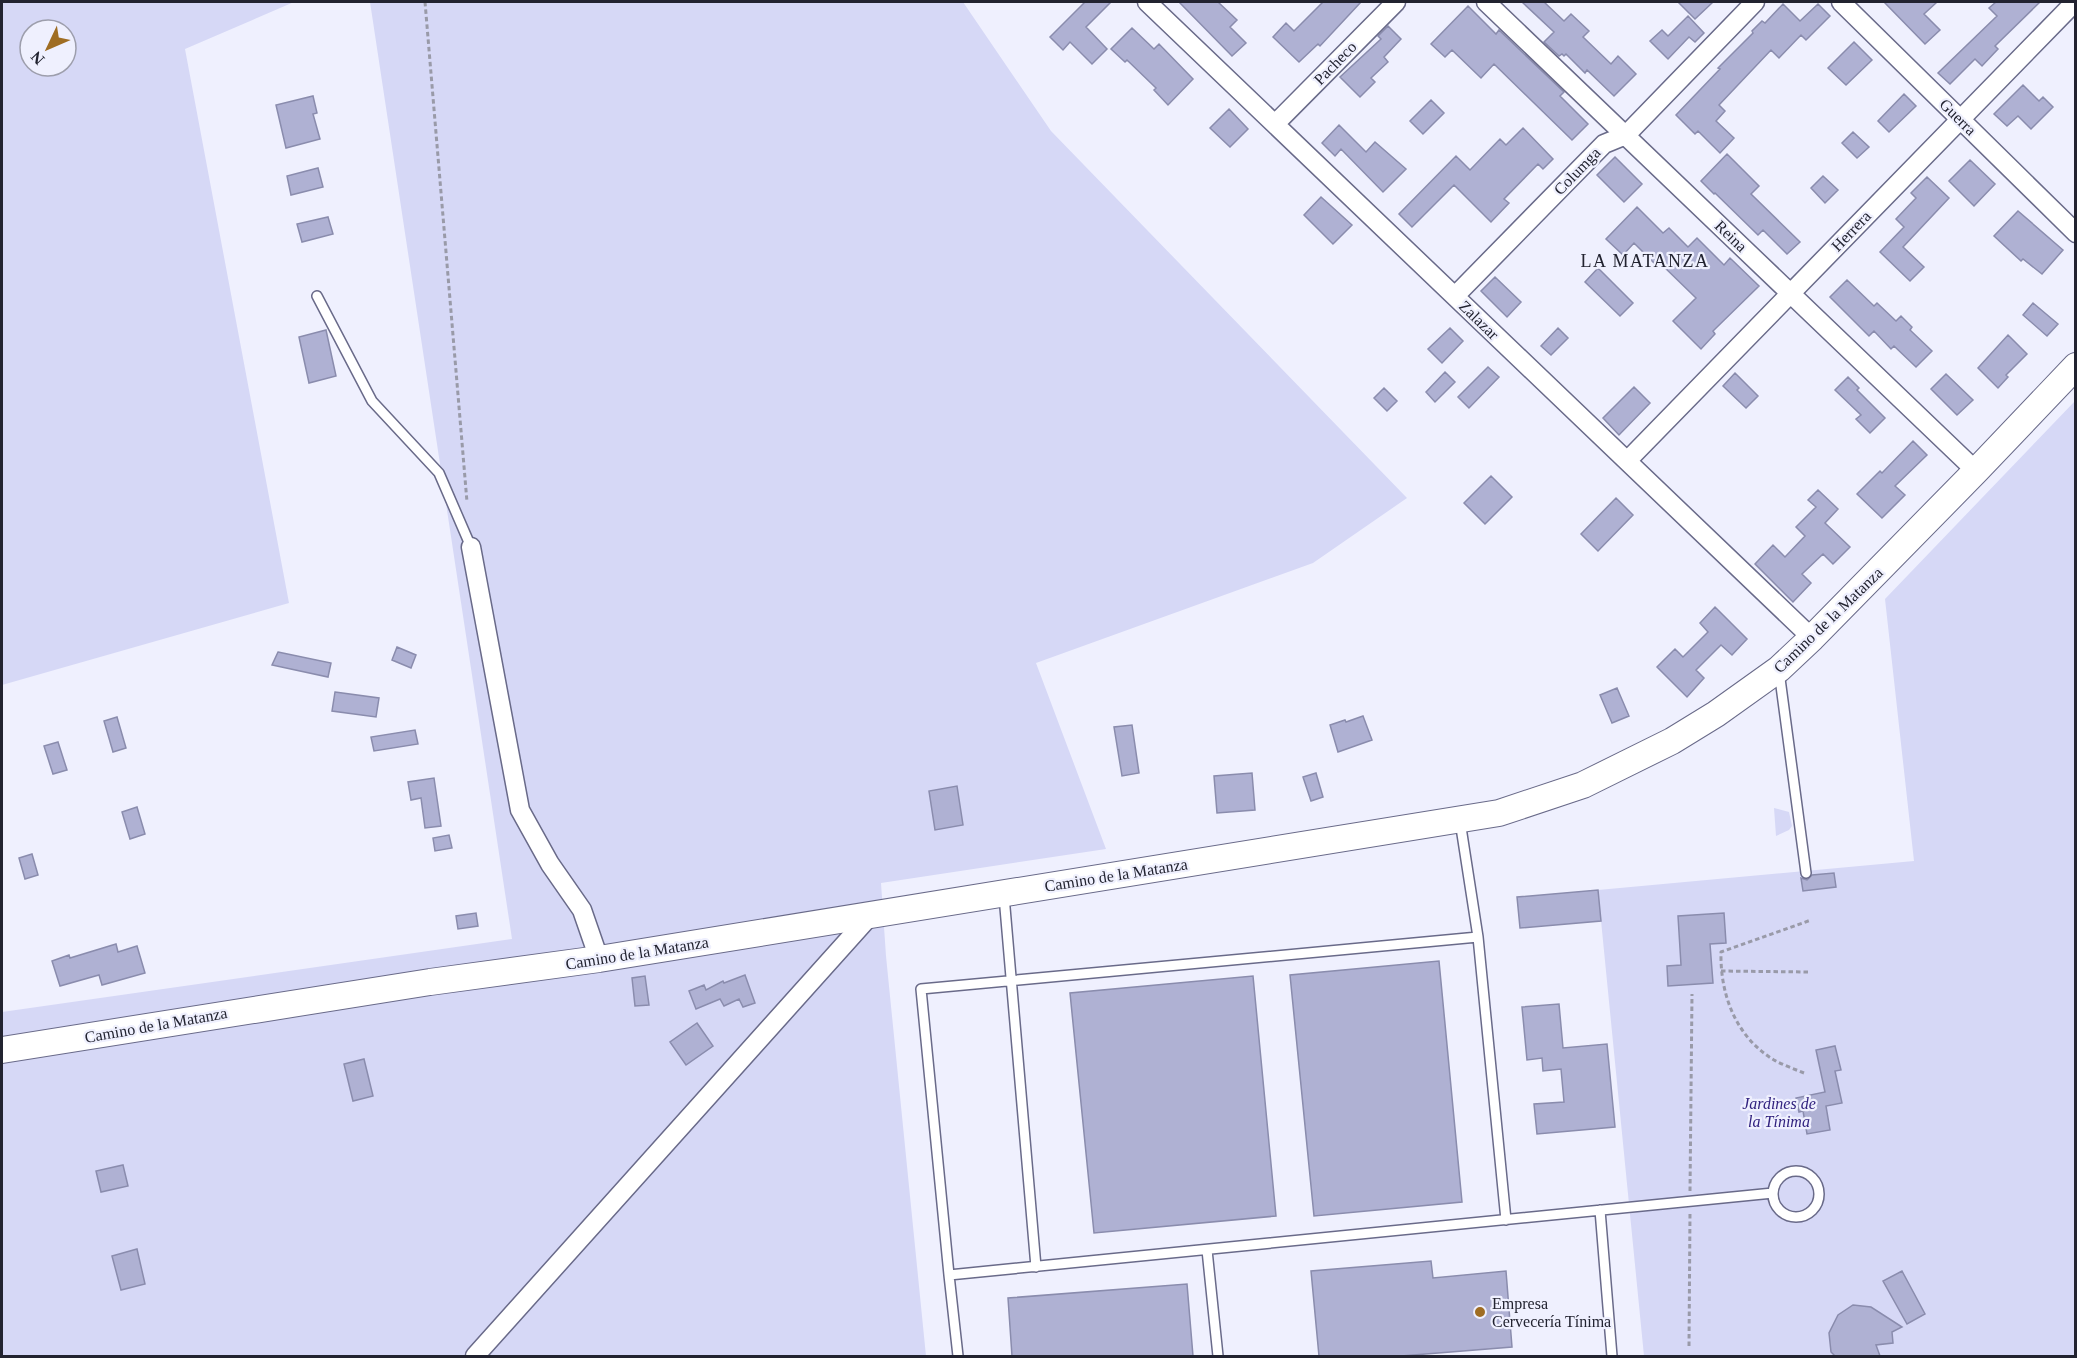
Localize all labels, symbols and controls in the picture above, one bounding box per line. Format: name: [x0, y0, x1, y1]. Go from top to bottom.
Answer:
north arrow: [18, 18, 78, 78]
street label: Pacheco: [1310, 38, 1360, 88]
text: N: [27, 48, 48, 68]
street label: Guerra: [1936, 95, 1980, 139]
street label: Columga: [1551, 144, 1604, 199]
street label: Herrera: [1828, 208, 1874, 254]
street label: Reina: [1712, 217, 1750, 255]
district label: LA MATANZA: [1580, 251, 1710, 271]
street label: Zalazar: [1456, 297, 1503, 343]
street label: Camino de la Matanza: [1770, 564, 1886, 676]
street label: Camino de la Matanza: [1043, 855, 1189, 895]
street label: Camino de la Matanza: [564, 933, 710, 973]
street label: Camino de la Matanza: [83, 1004, 229, 1046]
park label: Jardines de la Tínima: [1742, 1095, 1816, 1130]
place label: Empresa Cervecería Tínima: [1492, 1295, 1611, 1330]
marker: Empresa Cervecería Tínima: [1473, 1305, 1487, 1319]

